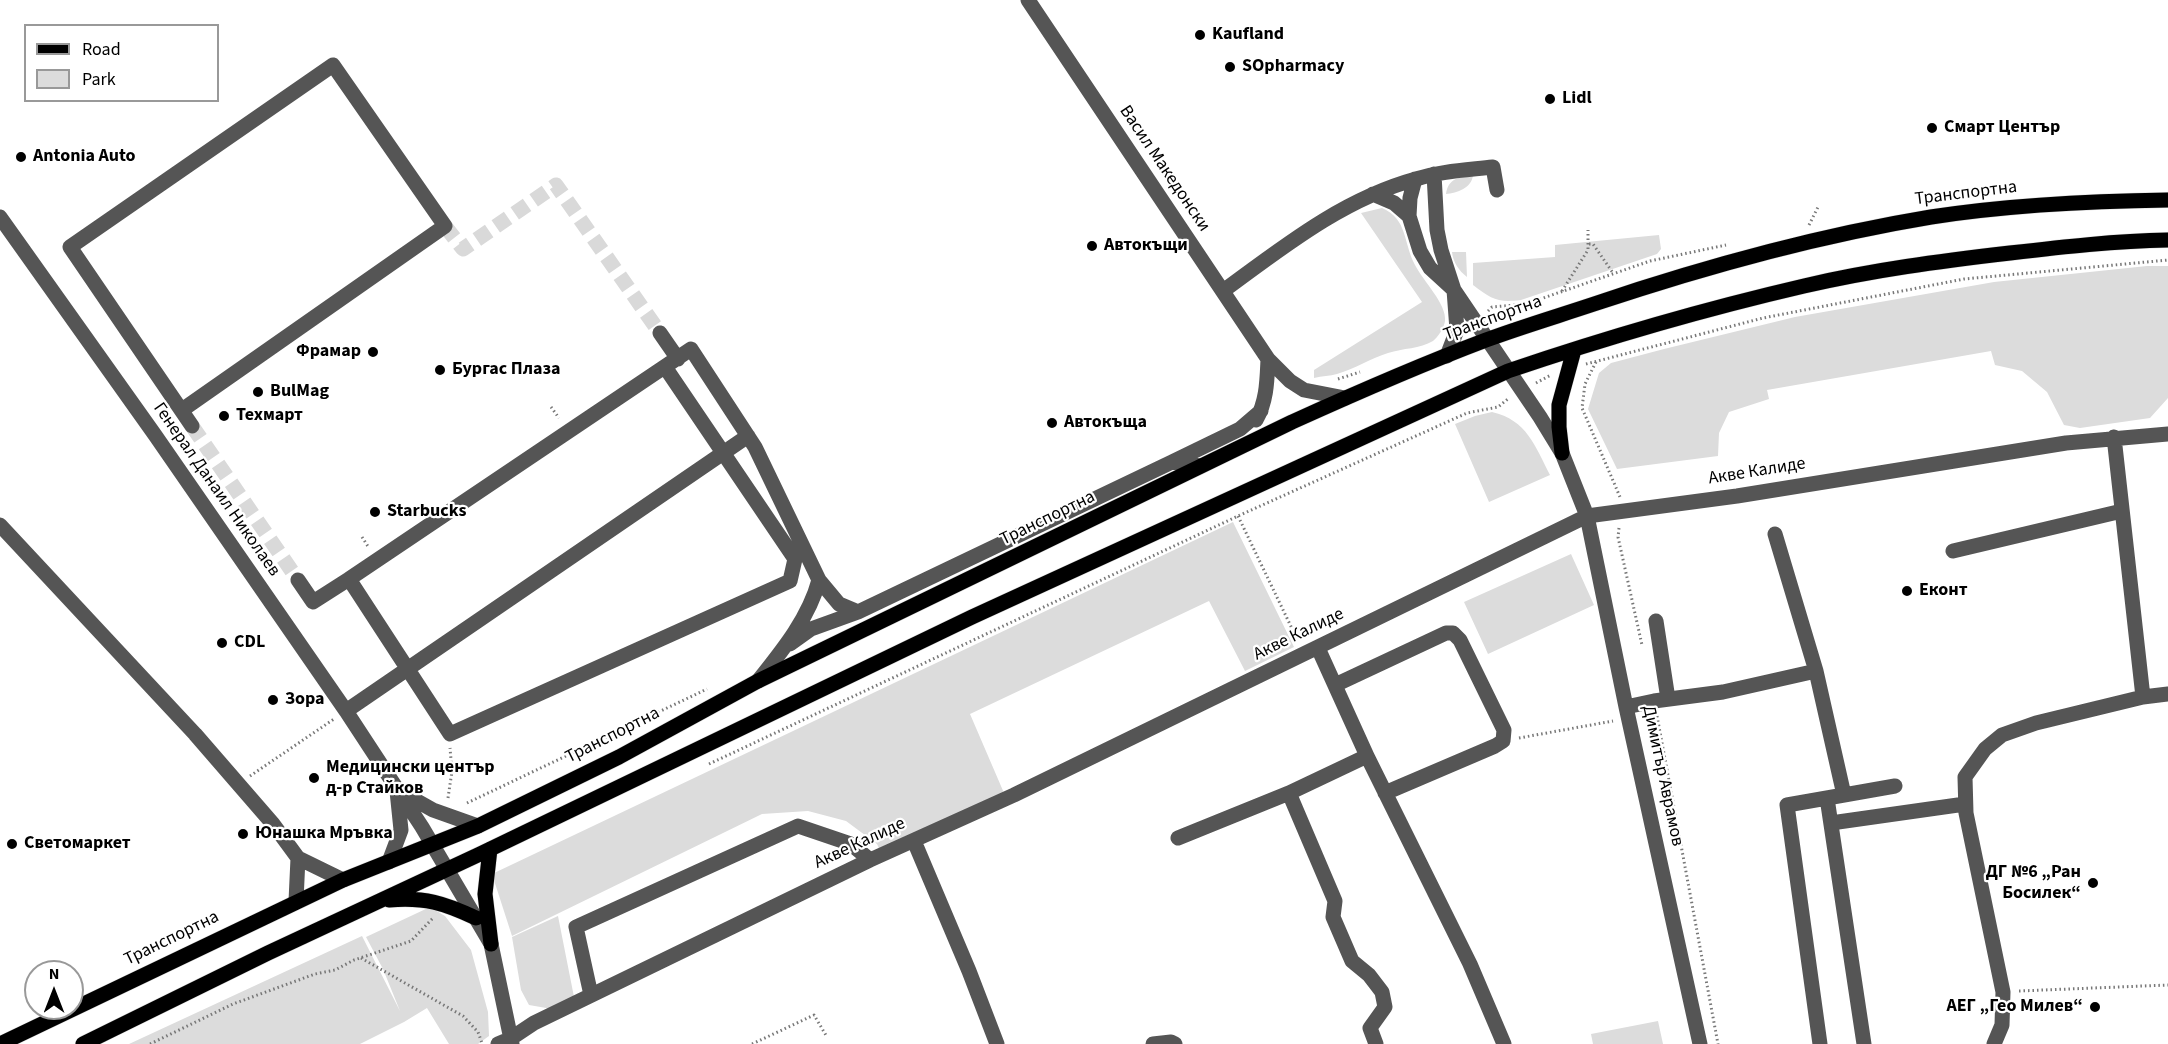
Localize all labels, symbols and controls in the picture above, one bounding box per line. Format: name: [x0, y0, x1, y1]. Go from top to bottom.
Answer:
legend: [24, 24, 219, 102]
place label: Kaufland: [1212, 24, 1284, 46]
marker: Kaufland: [1193, 28, 1207, 42]
text: Road: [82, 37, 121, 62]
place label: SOpharmacy: [1242, 56, 1344, 78]
marker: SOpharmacy: [1223, 60, 1237, 74]
text: Park: [82, 67, 116, 92]
place label: Lidl: [1562, 88, 1592, 110]
marker: Lidl: [1543, 92, 1557, 106]
street label: Васил Македонски: [1114, 102, 1214, 236]
place label: Смарт Център: [1944, 117, 2060, 139]
marker: Смарт Център: [1925, 121, 1939, 135]
place label: Antonia Auto: [33, 146, 136, 168]
marker: Antonia Auto: [14, 150, 28, 164]
street label: Транспортна: [1914, 177, 2018, 211]
place label: Автокъщи: [1104, 235, 1188, 257]
marker: Автокъщи: [1085, 239, 1099, 253]
street label: Транспортна: [1441, 291, 1545, 347]
place label: Фрамар: [296, 341, 361, 363]
marker: Фрамар: [366, 345, 380, 359]
place label: Бургас Плаза: [452, 359, 561, 381]
marker: Бургас Плаза: [433, 363, 447, 377]
place label: BulMag: [270, 381, 329, 403]
marker: BulMag: [251, 385, 265, 399]
street label: Генерал Данаил Николаев: [148, 399, 284, 581]
place label: Техмарт: [236, 405, 303, 427]
marker: Техмарт: [217, 409, 231, 423]
place label: Автокъща: [1064, 412, 1147, 434]
marker: Автокъща: [1045, 416, 1059, 430]
street label: Акве Калиде: [1707, 454, 1807, 490]
street label: Транспортна: [997, 487, 1099, 551]
place label: Starbucks: [387, 501, 466, 523]
marker: Starbucks: [368, 505, 382, 519]
place label: Еконт: [1919, 580, 1968, 602]
marker: Еконт: [1900, 584, 1914, 598]
street label: Акве Калиде: [1250, 604, 1348, 666]
place label: CDL: [234, 632, 265, 654]
marker: CDL: [215, 636, 229, 650]
place label: Зора: [285, 689, 325, 711]
marker: Зора: [266, 693, 280, 707]
street label: Транспортна: [562, 703, 664, 769]
street label: Димитър Аврамов: [1637, 704, 1687, 848]
place label: Медицински център д-р Стайков: [326, 757, 495, 800]
marker: Медицински център д-р Стайков: [307, 771, 321, 785]
street label: Акве Калиде: [811, 813, 909, 875]
place label: Юнашка Мръвка: [255, 823, 393, 845]
marker: Юнашка Мръвка: [236, 827, 250, 841]
place label: Светомаркет: [24, 833, 131, 855]
marker: Светомаркет: [5, 837, 19, 851]
place label: ДГ №6 „Ран Босилек“: [1986, 862, 2081, 904]
marker: ДГ №6 „Ран Босилек“: [2086, 876, 2100, 890]
street label: Транспортна: [121, 907, 223, 971]
north arrow: [24, 960, 84, 1020]
text: N: [49, 963, 59, 985]
place label: АЕГ „Гео Милев“: [1946, 996, 2083, 1018]
marker: АЕГ „Гео Милев“: [2088, 1000, 2102, 1014]

